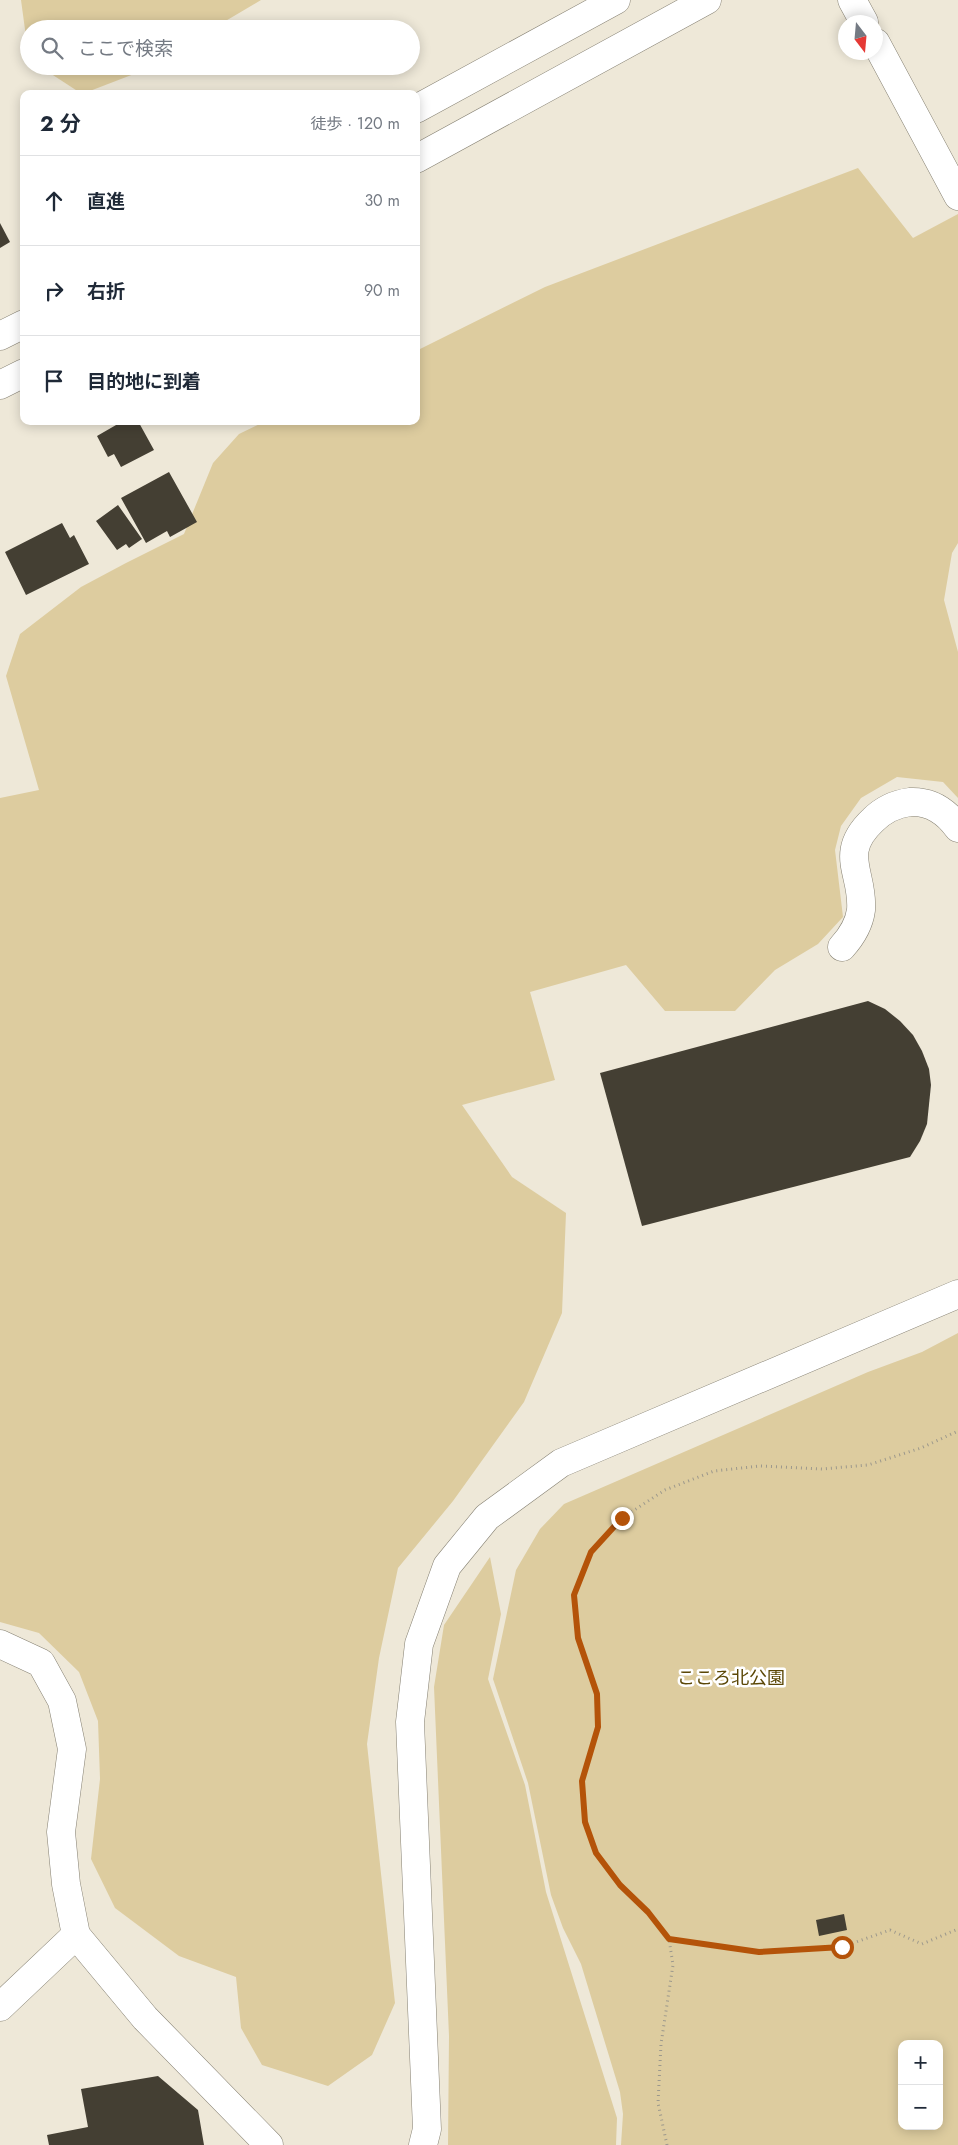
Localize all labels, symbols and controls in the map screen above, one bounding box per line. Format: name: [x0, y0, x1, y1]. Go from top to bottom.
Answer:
north arrow: [838, 15, 883, 60]
search box: [20, 20, 420, 75]
icon: search: [38, 34, 66, 62]
text: ここで検索: [78, 35, 173, 62]
text: 2 分: [40, 109, 81, 139]
text: 徒歩 · 120 m: [310, 112, 400, 135]
icon: ahead: [40, 187, 68, 215]
text: 直進: [87, 188, 125, 215]
text: 30 m: [364, 189, 400, 212]
icon: right: [40, 277, 68, 305]
text: 右折: [87, 278, 125, 305]
text: 90 m: [364, 279, 400, 302]
icon: arrive: [40, 367, 68, 395]
text: 目的地に到着: [87, 368, 201, 395]
route end: [611, 1507, 634, 1530]
park label: こころ北公園: [677, 1665, 785, 1691]
route start: [831, 1936, 854, 1959]
map controls: [898, 2040, 943, 2130]
button: +: [898, 2040, 943, 2085]
button: −: [898, 2085, 943, 2130]

